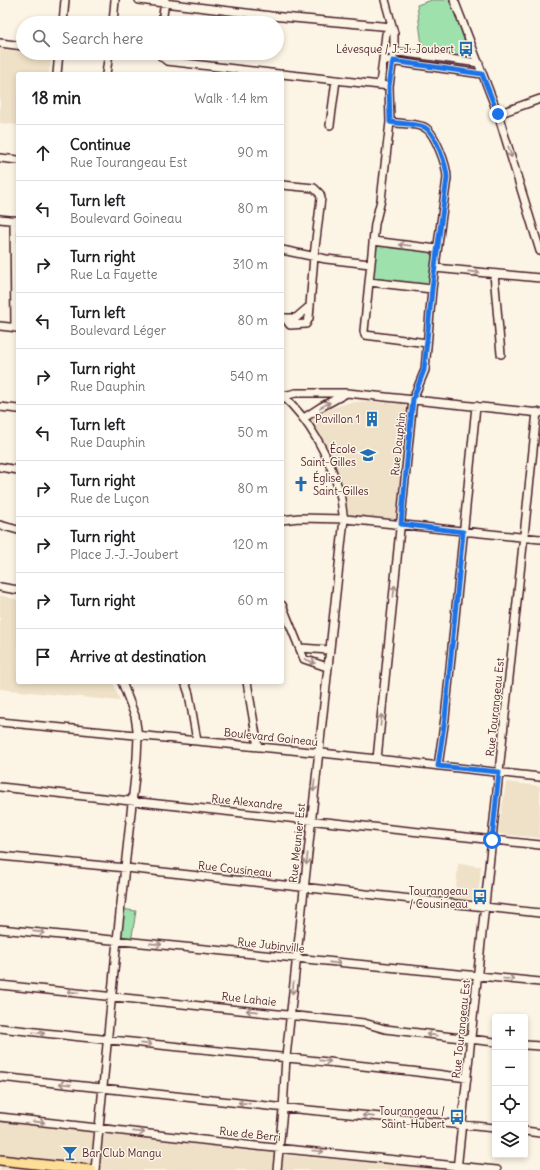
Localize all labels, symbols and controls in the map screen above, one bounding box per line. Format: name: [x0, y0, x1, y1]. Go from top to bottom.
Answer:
search box: [16, 16, 284, 60]
icon: search: [30, 27, 52, 49]
text: Search here: [62, 29, 143, 48]
bus stop icon: Lévesque / J.-J.-Joubert: [457, 40, 475, 58]
place label: Lévesque / J.-J.-Joubert: [336, 42, 454, 56]
text: 18 min: [32, 87, 81, 109]
text: Walk · 1.4 km: [194, 90, 268, 107]
route end: [489, 105, 507, 123]
text: Continue: [70, 135, 131, 154]
icon: ahead: [32, 142, 54, 164]
text: 90 m: [237, 144, 268, 161]
one-way arrow: [506, 145, 514, 157]
text: Rue Tourangeau Est: [70, 154, 187, 171]
text: Turn left: [70, 191, 125, 210]
icon: left: [32, 198, 54, 220]
text: 80 m: [237, 200, 268, 217]
text: Boulevard Goineau: [70, 210, 182, 227]
one-way arrow: [399, 241, 412, 249]
text: Turn right: [70, 247, 135, 266]
icon: right: [32, 254, 54, 276]
text: 310 m: [233, 256, 268, 273]
text: Rue La Fayette: [70, 266, 157, 283]
one-way arrow: [467, 268, 480, 276]
text: Turn left: [70, 303, 125, 322]
icon: left: [32, 310, 54, 332]
text: 80 m: [237, 312, 268, 329]
text: Boulevard Léger: [70, 322, 166, 339]
text: Turn right: [70, 359, 135, 378]
icon: right: [32, 366, 54, 388]
text: 540 m: [230, 368, 268, 385]
text: Rue Dauphin: [70, 378, 145, 395]
one-way arrow: [319, 401, 331, 408]
building icon: Pavillon 1: [363, 410, 381, 428]
place label: Pavillon 1: [315, 412, 360, 426]
street label: Rue Dauphin: [388, 412, 408, 476]
text: Turn left: [70, 415, 125, 434]
icon: left: [32, 422, 54, 444]
text: 50 m: [237, 424, 268, 441]
text: Rue Dauphin: [70, 434, 145, 451]
place label: École Saint-Gilles: [300, 441, 356, 469]
school or university icon: École Saint-Gilles: [359, 446, 377, 464]
place label: Église Saint-Gilles: [313, 470, 369, 498]
text: Turn right: [70, 471, 135, 490]
church icon: Église Saint-Gilles: [292, 475, 310, 493]
icon: right: [32, 478, 54, 500]
text: 80 m: [237, 480, 268, 497]
text: Rue de Luçon: [70, 490, 149, 507]
text: Turn right: [70, 527, 135, 546]
icon: right: [32, 534, 54, 556]
text: 120 m: [233, 536, 268, 553]
text: Place J.-J.-Joubert: [70, 546, 178, 563]
one-way arrow: [390, 585, 398, 598]
icon: right: [32, 590, 54, 612]
text: Turn right: [70, 591, 135, 610]
text: 60 m: [237, 592, 268, 609]
icon: arrive: [32, 646, 54, 668]
text: Arrive at destination: [70, 647, 206, 666]
one-way arrow: [304, 657, 316, 665]
street label: Rue Tourangeau Est: [483, 657, 507, 757]
one-way arrow: [377, 714, 384, 727]
street label: Boulevard Goineau: [223, 725, 319, 749]
one-way arrow: [311, 779, 318, 792]
street label: Rue Alexandre: [211, 791, 283, 813]
street label: Rue Meunier Est: [286, 802, 308, 884]
route start: [483, 831, 501, 849]
one-way arrow: [303, 852, 311, 865]
street label: Rue Cousineau: [197, 858, 273, 880]
place label: Tourangeau / Cousineau: [409, 884, 469, 911]
bus stop icon: Tourangeau / Cousineau: [471, 888, 489, 906]
one-way arrow: [32, 929, 45, 936]
street label: Rue Jubinville: [237, 935, 305, 955]
one-way arrow: [149, 940, 162, 948]
one-way arrow: [328, 959, 341, 966]
one-way arrow: [502, 976, 515, 983]
street label: Rue Tourangeau Est: [449, 979, 473, 1079]
one-way arrow: [290, 981, 297, 994]
one-way arrow: [67, 989, 80, 996]
street label: Rue Lahaie: [221, 989, 277, 1009]
one-way arrow: [246, 1007, 259, 1014]
map controls: [492, 1014, 528, 1158]
button: +: [492, 1014, 528, 1050]
one-way arrow: [32, 1029, 45, 1036]
one-way arrow: [426, 1031, 439, 1039]
one-way arrow: [139, 1040, 152, 1048]
button: −: [492, 1050, 528, 1086]
one-way arrow: [318, 1058, 331, 1065]
one-way arrow: [59, 1080, 72, 1087]
button: locate: [492, 1086, 528, 1122]
one-way arrow: [238, 1099, 251, 1107]
place label: Tourangeau / Saint-Hubert: [379, 1104, 445, 1131]
bus stop icon: Tourangeau / Saint-Hubert: [448, 1108, 466, 1126]
one-way arrow: [362, 1112, 375, 1119]
one-way arrow: [32, 1118, 45, 1125]
button: layers: [492, 1122, 528, 1158]
street label: Rue de Berri: [219, 1124, 281, 1144]
one-way arrow: [132, 1129, 145, 1136]
bar icon: Bar Club Mangu: [61, 1144, 79, 1162]
place label: Bar Club Mangu: [82, 1146, 162, 1160]
one-way arrow: [311, 1148, 324, 1155]

